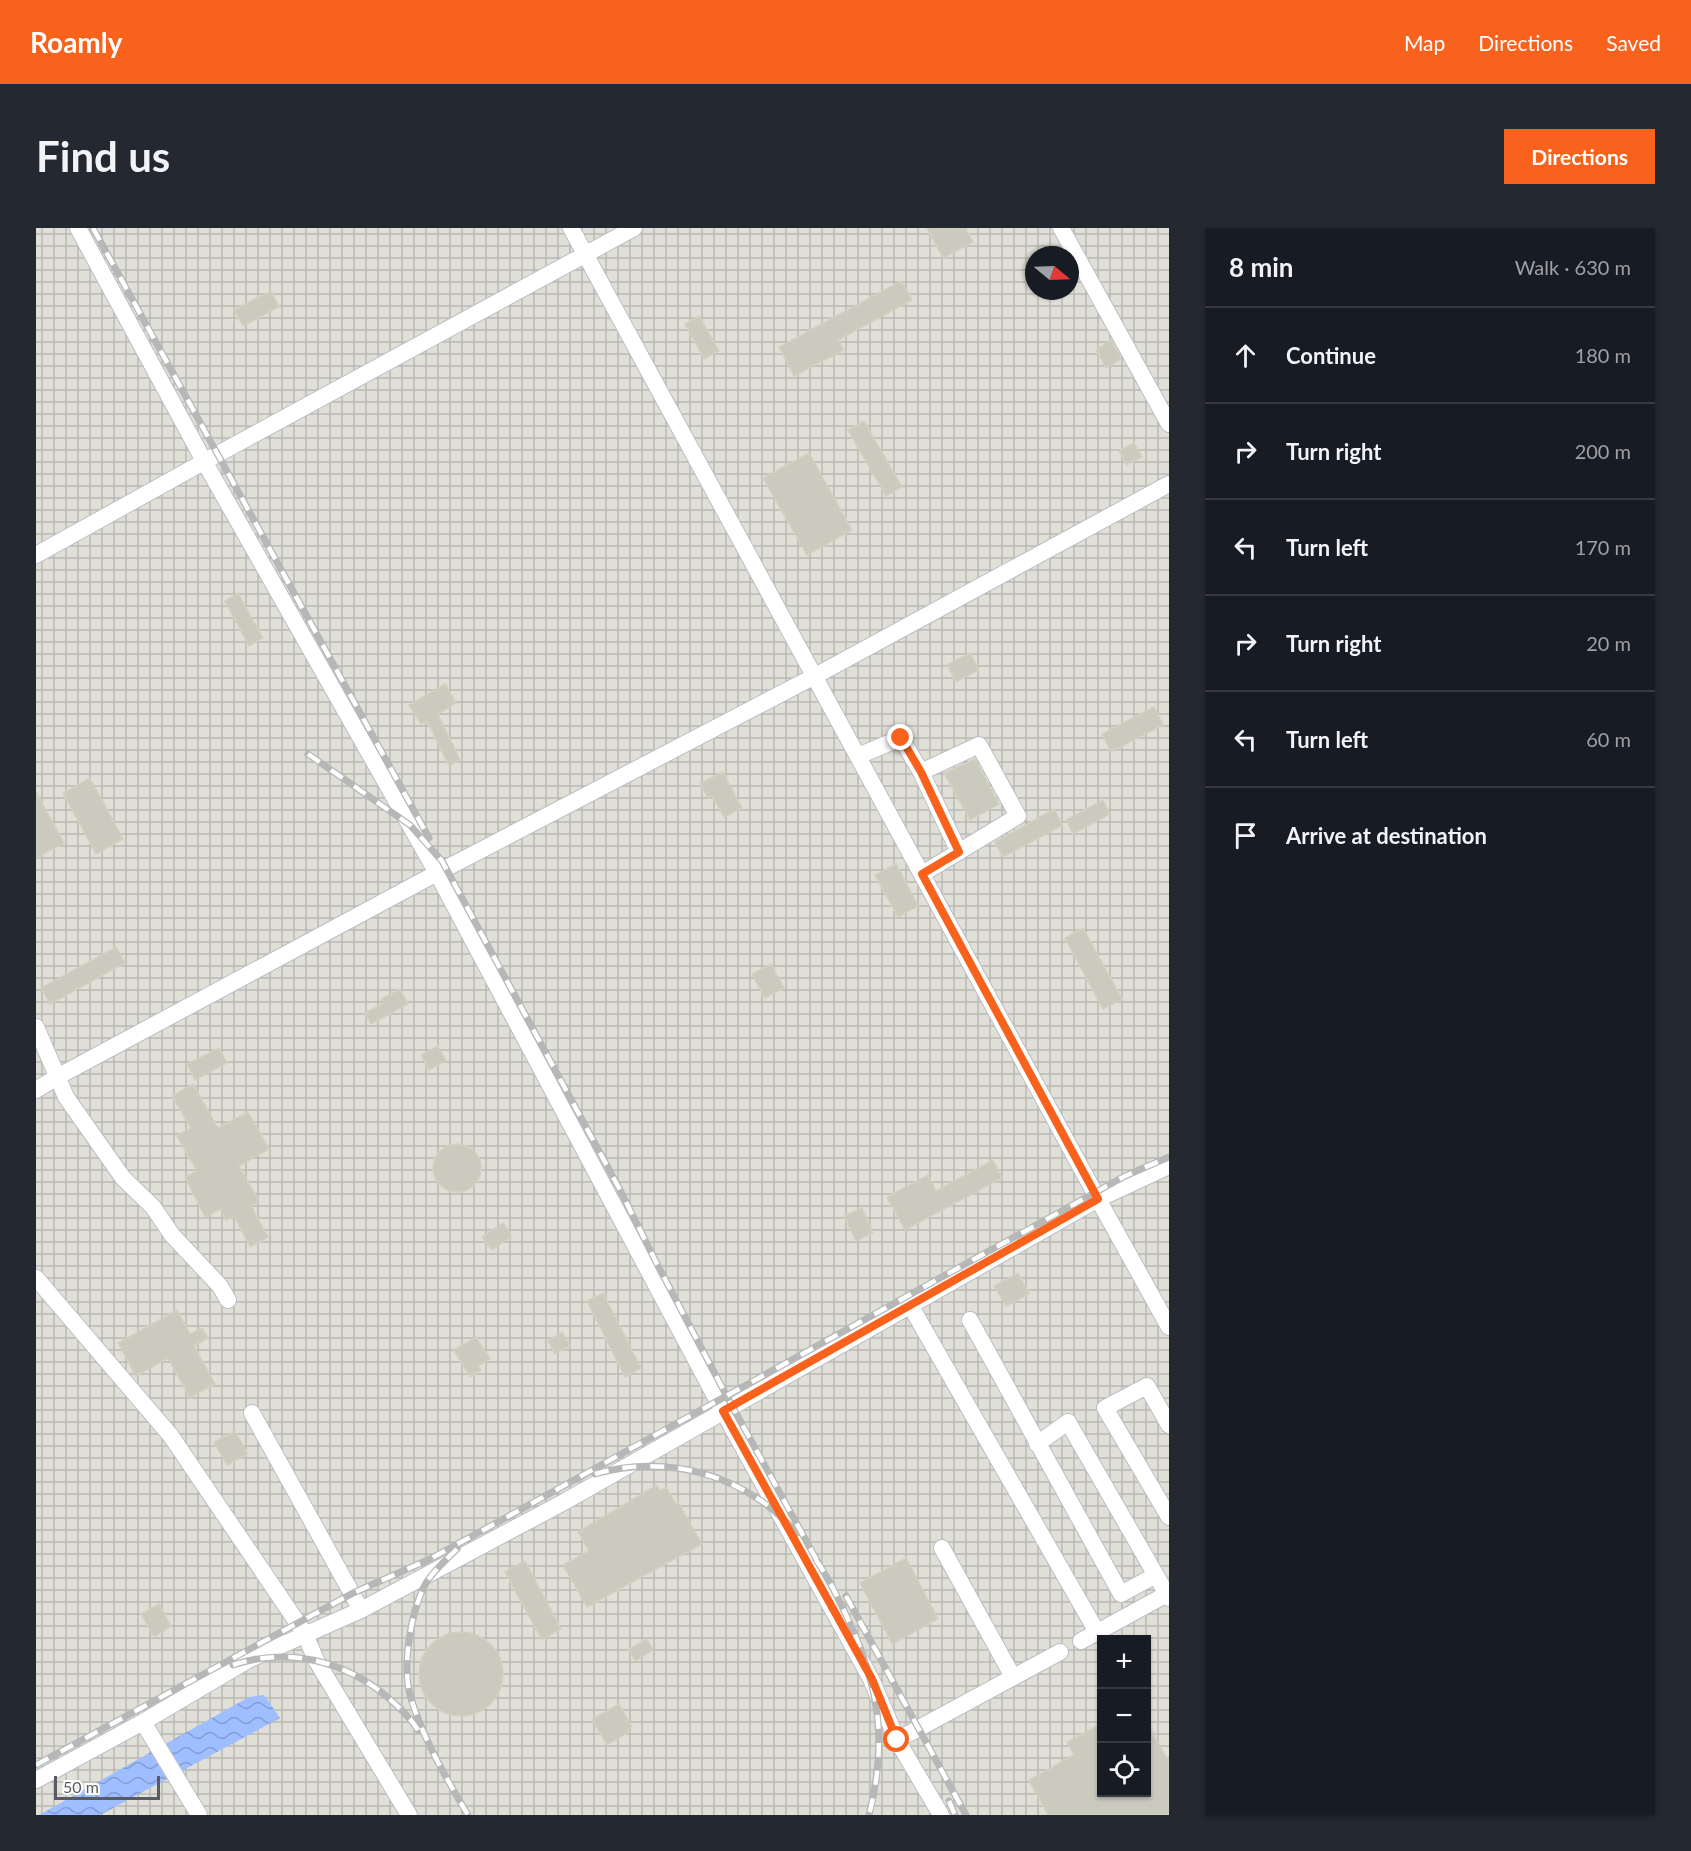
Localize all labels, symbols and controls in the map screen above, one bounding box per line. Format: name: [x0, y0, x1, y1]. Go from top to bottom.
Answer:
text: Roamly: [30, 25, 123, 59]
text: Map: [1404, 30, 1445, 55]
text: Directions: [1478, 30, 1573, 55]
text: Saved: [1606, 30, 1661, 55]
button: Directions: [1504, 129, 1655, 184]
text: Find us: [36, 131, 170, 181]
north arrow: [1025, 246, 1079, 300]
text: 8 min: [1229, 251, 1293, 283]
text: Walk · 630 m: [1515, 255, 1631, 279]
icon: ahead: [1229, 339, 1262, 372]
text: Continue: [1286, 342, 1376, 369]
text: 180 m: [1575, 343, 1631, 367]
icon: right: [1229, 435, 1262, 468]
text: Turn right: [1286, 438, 1381, 465]
text: 200 m: [1575, 439, 1631, 463]
icon: left: [1229, 531, 1262, 564]
text: Turn left: [1286, 534, 1368, 561]
text: 170 m: [1575, 535, 1631, 559]
icon: right: [1229, 627, 1262, 660]
text: Turn right: [1286, 630, 1381, 657]
text: 20 m: [1586, 631, 1631, 655]
icon: left: [1229, 723, 1262, 756]
route end: [887, 724, 913, 750]
text: Turn left: [1286, 726, 1368, 753]
text: 60 m: [1586, 727, 1631, 751]
icon: arrive: [1229, 819, 1262, 852]
text: Arrive at destination: [1286, 822, 1487, 849]
map controls: [1097, 1635, 1151, 1797]
button: +: [1097, 1635, 1151, 1689]
button: −: [1097, 1689, 1151, 1743]
route start: [883, 1726, 909, 1752]
button: locate: [1097, 1743, 1151, 1797]
scale bar: [54, 1773, 160, 1800]
text: 50 m: [63, 1777, 99, 1796]

